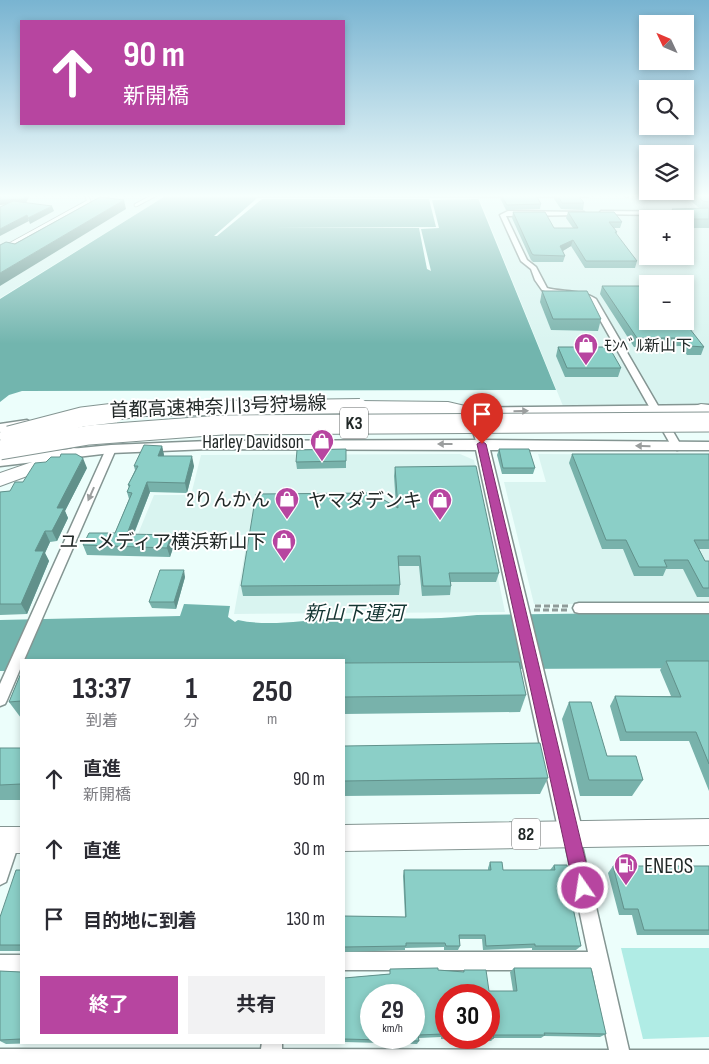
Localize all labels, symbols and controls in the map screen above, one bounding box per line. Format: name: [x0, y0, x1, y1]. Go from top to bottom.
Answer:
north arrow: [639, 15, 694, 70]
map controls: [639, 15, 694, 330]
text: 90 m: [123, 34, 185, 77]
icon: ahead: [40, 40, 105, 105]
button: search: [639, 80, 694, 135]
text: 新開橋: [123, 83, 189, 110]
button: layers: [639, 145, 694, 200]
button: +: [639, 210, 694, 265]
button: −: [639, 275, 694, 330]
shop icon: ﾓﾝﾍﾞﾙ新山下: [573, 332, 599, 366]
place label: ﾓﾝﾍﾞﾙ新山下: [604, 337, 692, 356]
street label: 首都高速神奈川3号狩場線: [109, 392, 327, 423]
pin: [461, 393, 503, 444]
icon: arrive: [468, 400, 496, 428]
one-way arrow: [513, 407, 529, 415]
road number: K3: [340, 408, 368, 438]
shop icon: Harley Davidson: [309, 428, 335, 462]
place label: Harley Davidson: [202, 431, 304, 454]
one-way arrow: [437, 441, 453, 449]
one-way arrow: [635, 442, 651, 450]
shop icon: 2りんかん: [274, 486, 300, 520]
one-way arrow: [86, 487, 94, 501]
shop icon: ヤマダデンキ: [427, 487, 453, 521]
place label: 2りんかん: [186, 489, 270, 512]
place label: ヤマダデンキ: [308, 490, 422, 513]
shop icon: ユーメディア横浜新山下: [271, 528, 297, 562]
place label: ユーメディア横浜新山下: [59, 531, 266, 554]
water label: 新山下運河: [304, 602, 408, 626]
text: 13:37: [72, 671, 131, 707]
text: 1: [186, 671, 197, 707]
text: 250: [252, 674, 292, 710]
text: m: [267, 710, 277, 729]
text: 到着: [86, 712, 118, 731]
text: 分: [183, 712, 199, 731]
text: 直進: [83, 758, 121, 781]
icon: ahead: [40, 765, 68, 793]
text: 90 m: [293, 768, 325, 791]
text: 新開橋: [83, 786, 131, 805]
road number: 82: [512, 819, 540, 850]
icon: ahead: [40, 835, 68, 863]
text: 30 m: [293, 838, 325, 861]
text: 直進: [83, 840, 121, 863]
fuel station icon: ENEOS: [613, 852, 639, 886]
place label: ENEOS: [644, 853, 693, 880]
position arrow: [556, 861, 608, 913]
icon: arrive: [40, 905, 68, 933]
text: 130 m: [287, 908, 325, 931]
text: 目的地に到着: [83, 910, 197, 933]
button: 終了: [40, 976, 178, 1034]
button: 共有: [188, 976, 325, 1034]
speed limit sign: 30: [435, 984, 500, 1049]
text: 29: [381, 995, 404, 1026]
text: km/h: [382, 1021, 403, 1036]

